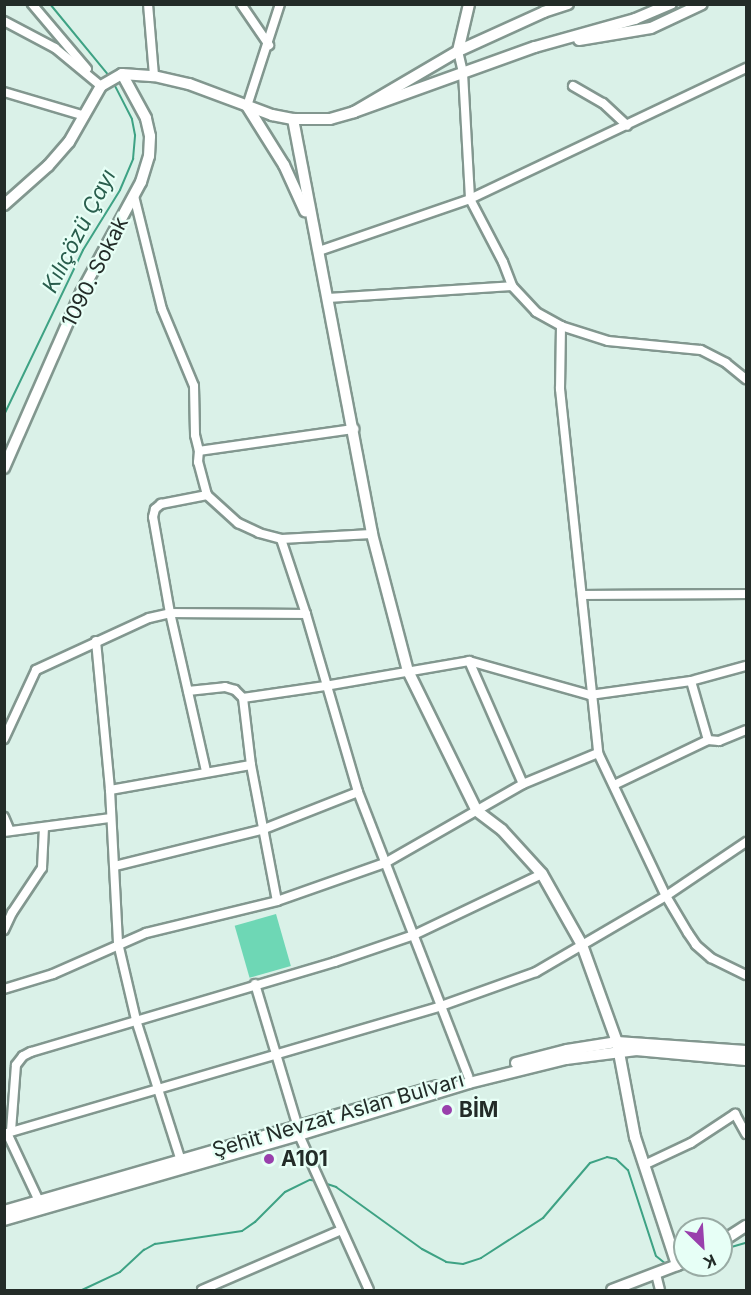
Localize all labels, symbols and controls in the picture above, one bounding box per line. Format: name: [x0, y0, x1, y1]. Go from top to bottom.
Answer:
water label: Kılıçözü Çayı: [37, 165, 121, 297]
street label: 1090. Sokak: [56, 213, 134, 331]
street label: Şehit Nevzat Aslan Bulvarı: [209, 1067, 467, 1163]
place label: BİM: [459, 1097, 498, 1123]
marker: BİM: [440, 1103, 454, 1117]
place label: A101: [281, 1146, 328, 1172]
marker: A101: [262, 1152, 276, 1166]
north arrow: [673, 1217, 733, 1277]
text: K: [700, 1250, 719, 1273]

